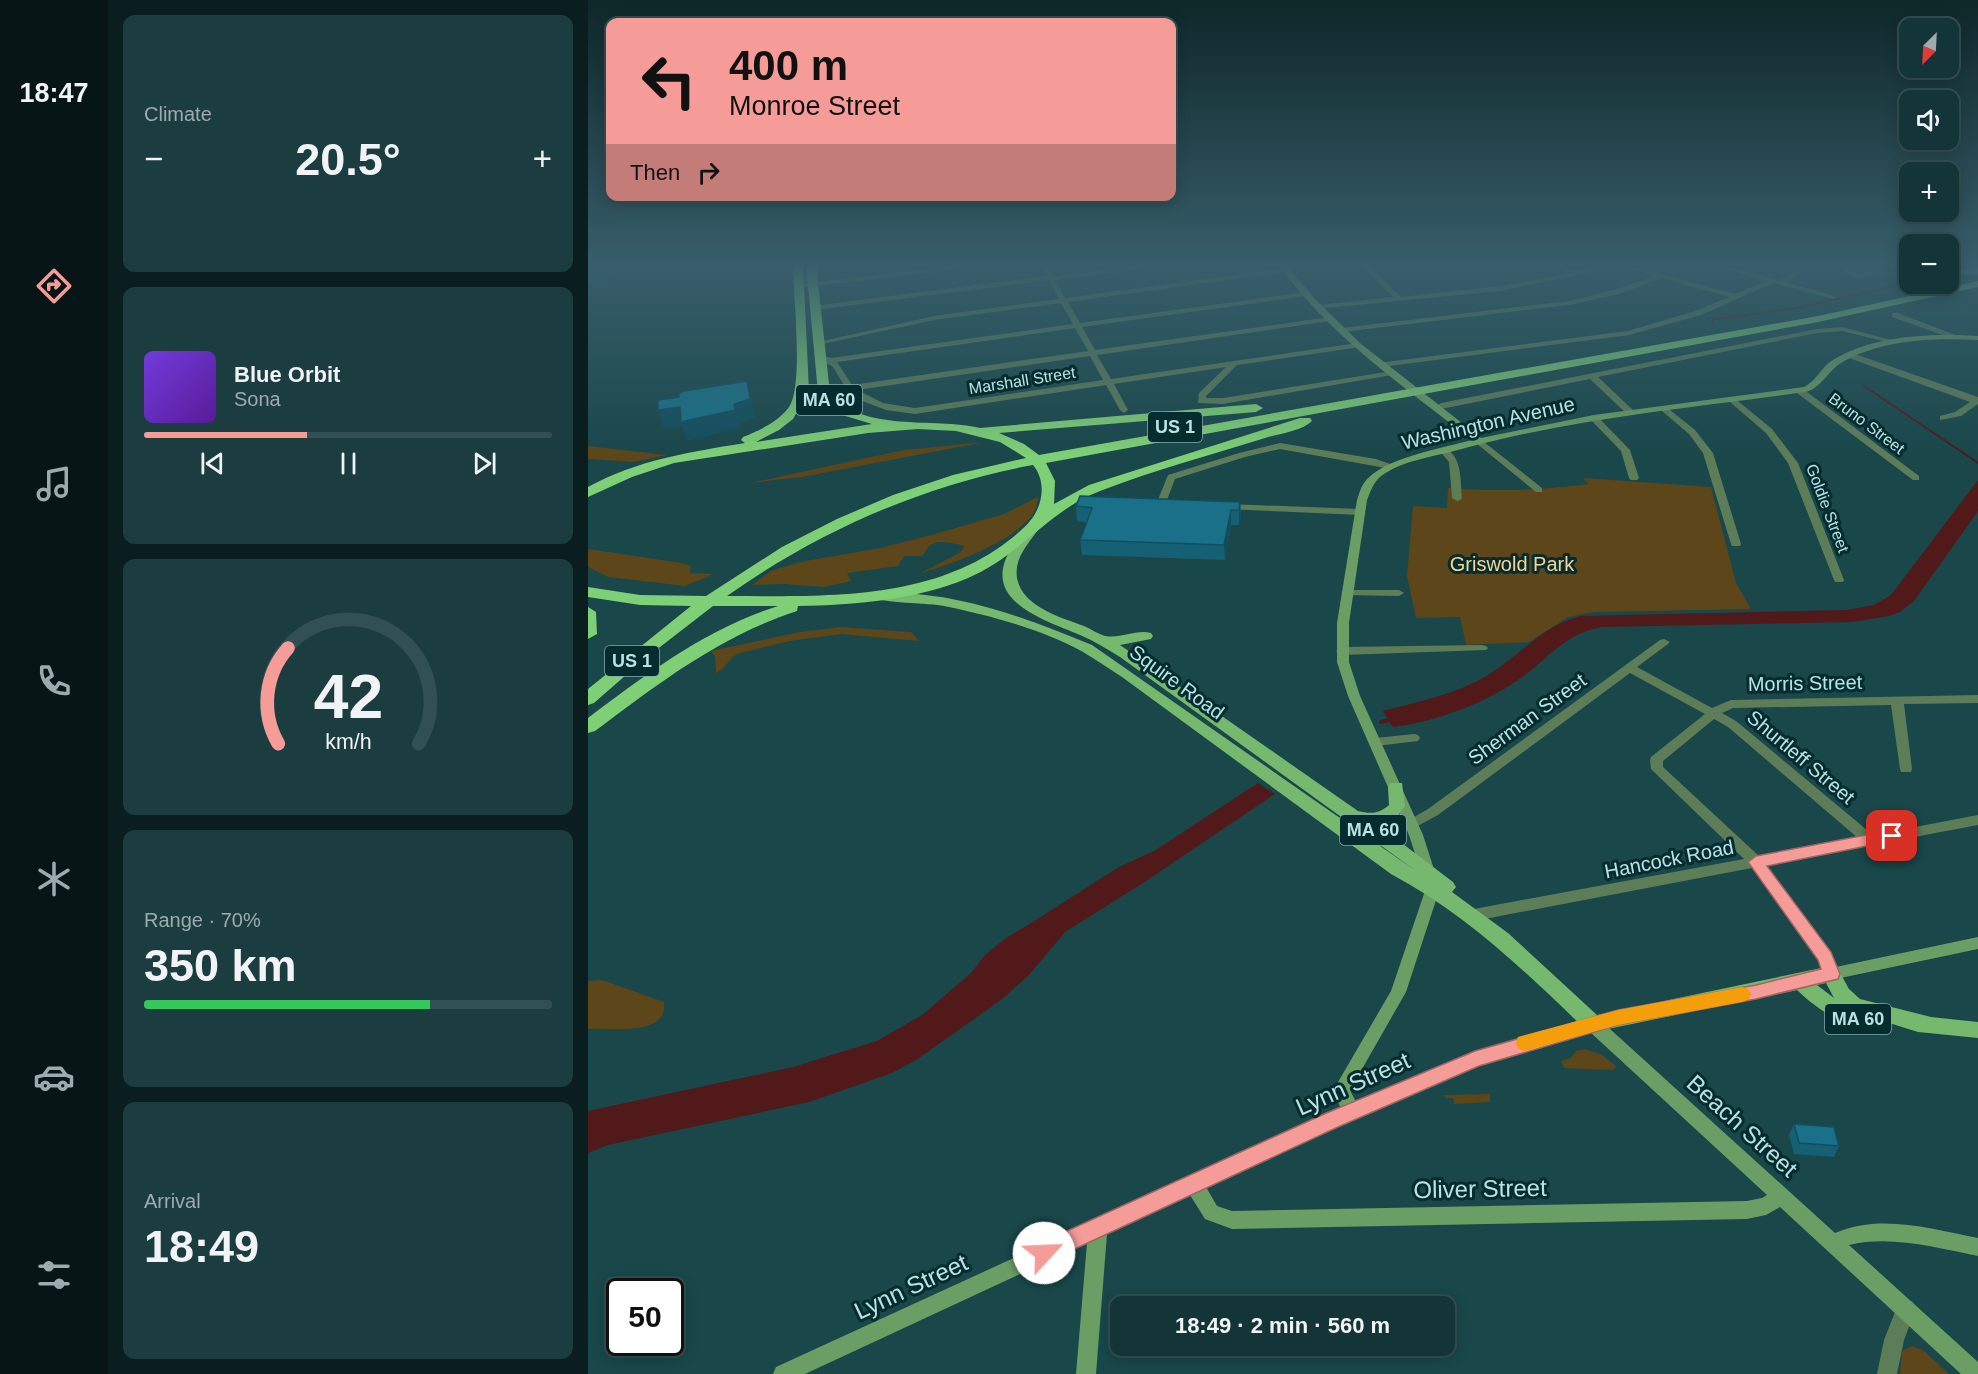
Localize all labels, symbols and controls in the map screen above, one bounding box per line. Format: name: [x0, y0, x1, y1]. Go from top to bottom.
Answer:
north arrow: [1899, 18, 1959, 78]
map controls: [1899, 18, 1959, 294]
icon: left: [630, 42, 708, 120]
text: 400 m: [729, 42, 848, 89]
text: 18:47: [19, 78, 89, 108]
button: sound: [1899, 90, 1959, 150]
text: Monroe Street: [729, 91, 900, 121]
text: Climate: [144, 103, 212, 125]
text: 20.5°: [295, 134, 401, 185]
text: −: [144, 140, 163, 177]
text: +: [533, 140, 552, 177]
icon: right: [692, 156, 725, 189]
text: Then: [630, 160, 680, 185]
button: +: [1899, 162, 1959, 222]
button: −: [1899, 234, 1959, 294]
icon: directions: [33, 265, 75, 307]
text: Blue Orbit: [234, 362, 340, 387]
street label: Marshall Street: [968, 364, 1077, 397]
road number: MA 60: [796, 385, 862, 415]
text: Sona: [234, 388, 281, 410]
street label: Bruno Street: [1826, 390, 1908, 458]
street label: Washington Avenue: [1399, 392, 1577, 454]
road number: US 1: [1148, 412, 1202, 442]
icon: previous: [196, 447, 229, 480]
icon: pause: [332, 447, 365, 480]
icon: next: [468, 447, 501, 480]
street label: Goldie Street: [1803, 462, 1852, 555]
icon: music: [33, 463, 75, 505]
park label: Griswold Park: [1450, 553, 1575, 575]
street label: Squire Road: [1126, 640, 1228, 724]
road number: US 1: [605, 646, 659, 676]
icon: phone: [33, 660, 75, 702]
text: 42: [313, 662, 383, 731]
street label: Sherman Street: [1464, 669, 1590, 769]
street label: Morris Street: [1748, 671, 1863, 695]
street label: Shurtleff Street: [1743, 706, 1859, 808]
text: km/h: [325, 730, 371, 754]
pin: [1866, 810, 1917, 861]
road number: MA 60: [1340, 815, 1406, 845]
icon: arrive: [1875, 819, 1908, 852]
street label: Hancock Road: [1603, 836, 1735, 882]
icon: climate: [33, 858, 75, 900]
text: Range · 70%: [144, 909, 261, 931]
text: 350 km: [144, 940, 297, 991]
road number: MA 60: [1825, 1004, 1891, 1034]
street label: Lynn Street: [1292, 1046, 1414, 1121]
icon: car: [33, 1056, 75, 1098]
street label: Beach Street: [1682, 1069, 1803, 1182]
street label: Oliver Street: [1413, 1174, 1547, 1203]
text: Arrival: [144, 1190, 201, 1212]
text: 18:49: [144, 1221, 259, 1272]
position arrow: [1012, 1221, 1076, 1285]
street label: Lynn Street: [850, 1248, 972, 1325]
icon: filters: [33, 1254, 75, 1296]
speed limit sign: 50: [606, 1278, 684, 1356]
text: 18:49 · 2 min · 560 m: [1175, 1313, 1390, 1338]

